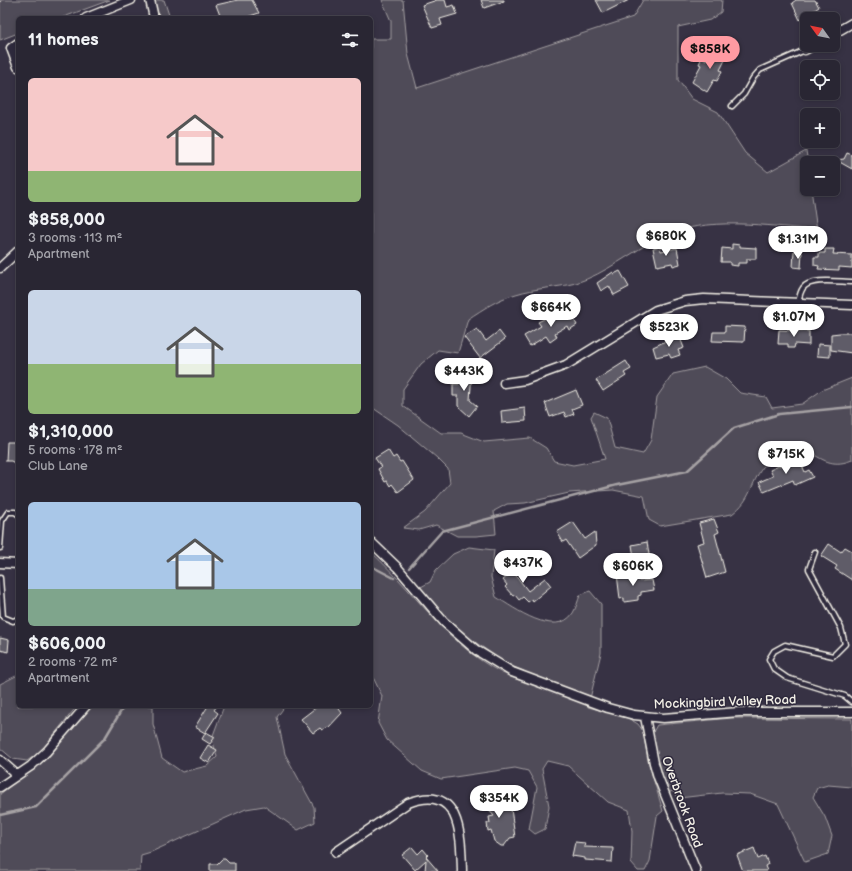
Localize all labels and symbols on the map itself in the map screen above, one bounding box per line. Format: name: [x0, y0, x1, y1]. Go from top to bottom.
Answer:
north arrow: [800, 12, 840, 52]
pin: $858K: [682, 36, 738, 70]
pin: $680K: [638, 223, 694, 257]
pin: $1.31M: [765, 226, 831, 260]
pin: $664K: [523, 294, 579, 328]
pin: $1.07M: [761, 304, 827, 338]
pin: $523K: [641, 314, 697, 348]
pin: $443K: [436, 358, 492, 392]
pin: $715K: [758, 441, 814, 475]
pin: $437K: [495, 550, 551, 584]
pin: $606K: [605, 553, 661, 587]
street label: Mockingbird Valley Road: [653, 692, 797, 712]
street label: Overbrook Road: [658, 754, 706, 850]
pin: $354K: [471, 785, 527, 819]

